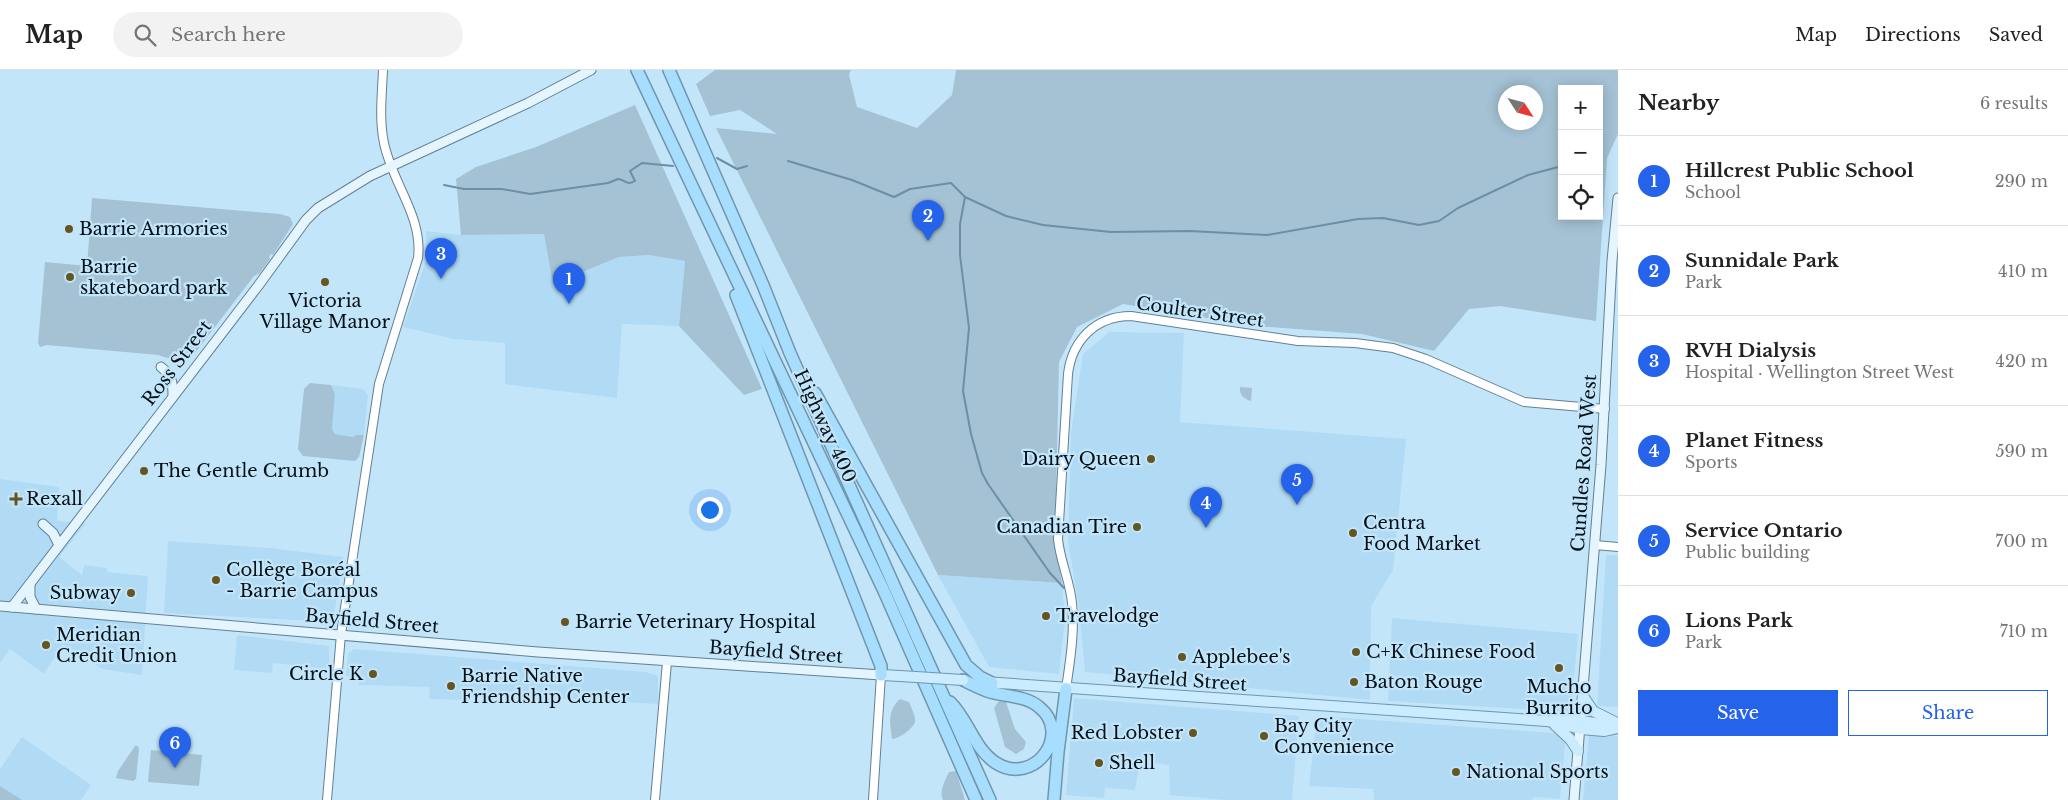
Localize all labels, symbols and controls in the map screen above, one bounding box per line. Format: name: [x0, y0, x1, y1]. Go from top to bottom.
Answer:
search box: [113, 12, 463, 57]
text: Map: [25, 20, 83, 49]
icon: search: [131, 21, 159, 49]
text: Search here: [171, 23, 286, 46]
text: Map: [1795, 24, 1837, 46]
text: Directions: [1865, 24, 1961, 46]
text: Saved: [1989, 24, 2043, 46]
north arrow: [1498, 85, 1543, 130]
map controls: [1558, 85, 1603, 220]
button: +: [1558, 85, 1603, 130]
text: Nearby: [1638, 90, 1719, 116]
text: 6 results: [1980, 93, 2048, 113]
button: −: [1558, 130, 1603, 175]
text: Hillcrest Public School: [1685, 159, 1914, 182]
text: 1: [1651, 171, 1657, 191]
text: 290 m: [1995, 171, 2048, 191]
button: locate: [1558, 175, 1603, 220]
text: School: [1685, 182, 1741, 202]
pin: 2: [912, 200, 944, 241]
place label: Barrie Armories: [79, 218, 228, 240]
marker: Barrie Armories: [63, 223, 75, 235]
pin: 3: [425, 238, 457, 279]
text: Sunnidale Park: [1685, 249, 1839, 272]
place label: Barrie skateboard park: [80, 256, 227, 299]
text: 2: [1649, 261, 1659, 281]
text: 410 m: [1998, 261, 2048, 281]
pin: 1: [553, 263, 585, 304]
marker: Barrie skateboard park: [64, 271, 76, 283]
text: Park: [1685, 272, 1722, 292]
marker: Victoria Village Manor: [319, 276, 331, 288]
place label: Victoria Village Manor: [259, 290, 391, 333]
street label: Coulter Street: [1135, 292, 1265, 332]
street label: Ross Street: [138, 316, 216, 410]
text: RVH Dialysis: [1685, 339, 1816, 362]
text: 3: [1649, 351, 1659, 371]
text: 420 m: [1996, 351, 2048, 371]
text: Hospital · Wellington Street West: [1685, 362, 1954, 382]
street label: Highway 400: [789, 366, 861, 486]
street label: Cundles Road West: [1567, 373, 1601, 553]
text: Planet Fitness: [1685, 429, 1823, 452]
text: 4: [1649, 441, 1659, 461]
text: 590 m: [1995, 441, 2048, 461]
place label: Dairy Queen: [1022, 448, 1141, 470]
text: Sports: [1685, 452, 1738, 472]
marker: Dairy Queen: [1145, 453, 1157, 465]
place label: The Gentle Crumb: [154, 460, 329, 482]
pin: 5: [1281, 464, 1313, 505]
marker: The Gentle Crumb: [138, 465, 150, 477]
pin: 4: [1190, 487, 1222, 528]
place label: Rexall: [26, 488, 83, 510]
marker: Rexall: [10, 493, 22, 505]
your location: [697, 497, 723, 523]
place label: Centra Food Market: [1363, 512, 1481, 555]
place label: Canadian Tire: [996, 516, 1127, 538]
text: Service Ontario: [1685, 519, 1843, 542]
marker: Canadian Tire: [1131, 521, 1143, 533]
marker: Centra Food Market: [1347, 527, 1359, 539]
text: 5: [1649, 531, 1659, 551]
text: 700 m: [1995, 531, 2048, 551]
text: Public building: [1685, 542, 1810, 562]
place label: Collège Boréal - Barrie Campus: [226, 559, 378, 602]
marker: Collège Boréal - Barrie Campus: [210, 574, 222, 586]
place label: Subway: [50, 582, 121, 604]
marker: Subway: [125, 587, 137, 599]
street label: Bayfield Street: [304, 604, 440, 638]
place label: Travelodge: [1056, 605, 1159, 627]
text: Lions Park: [1685, 609, 1793, 632]
marker: Travelodge: [1040, 610, 1052, 622]
place label: Barrie Veterinary Hospital: [575, 611, 816, 633]
marker: Barrie Veterinary Hospital: [559, 616, 571, 628]
text: 6: [1649, 621, 1659, 641]
text: 710 m: [2000, 621, 2048, 641]
place label: Meridian Credit Union: [56, 624, 177, 667]
text: Park: [1685, 632, 1722, 652]
street label: Bayfield Street: [708, 636, 844, 668]
marker: Meridian Credit Union: [40, 639, 52, 651]
place label: C+K Chinese Food: [1366, 641, 1535, 663]
place label: Applebee's: [1191, 646, 1290, 668]
marker: C+K Chinese Food: [1350, 646, 1362, 658]
marker: Applebee's: [1176, 651, 1188, 663]
marker: Mucho Burrito: [1553, 662, 1565, 674]
place label: Circle K: [289, 663, 364, 685]
street label: Bayfield Street: [1112, 664, 1248, 696]
place label: Barrie Native Friendship Center: [461, 665, 630, 708]
marker: Circle K: [367, 668, 379, 680]
place label: Baton Rouge: [1364, 671, 1483, 693]
marker: Baton Rouge: [1348, 676, 1360, 688]
place label: Mucho Burrito: [1525, 676, 1593, 719]
marker: Barrie Native Friendship Center: [445, 680, 457, 692]
button: Save: [1638, 690, 1838, 736]
button: Share: [1848, 690, 2048, 736]
place label: Bay City Convenience: [1274, 715, 1394, 758]
place label: Red Lobster: [1071, 722, 1183, 744]
pin: 6: [159, 727, 191, 768]
marker: Red Lobster: [1187, 727, 1199, 739]
marker: Bay City Convenience: [1258, 730, 1270, 742]
place label: Shell: [1109, 752, 1155, 774]
marker: Shell: [1093, 757, 1105, 769]
place label: National Sports: [1466, 761, 1609, 783]
marker: National Sports: [1450, 766, 1462, 778]

